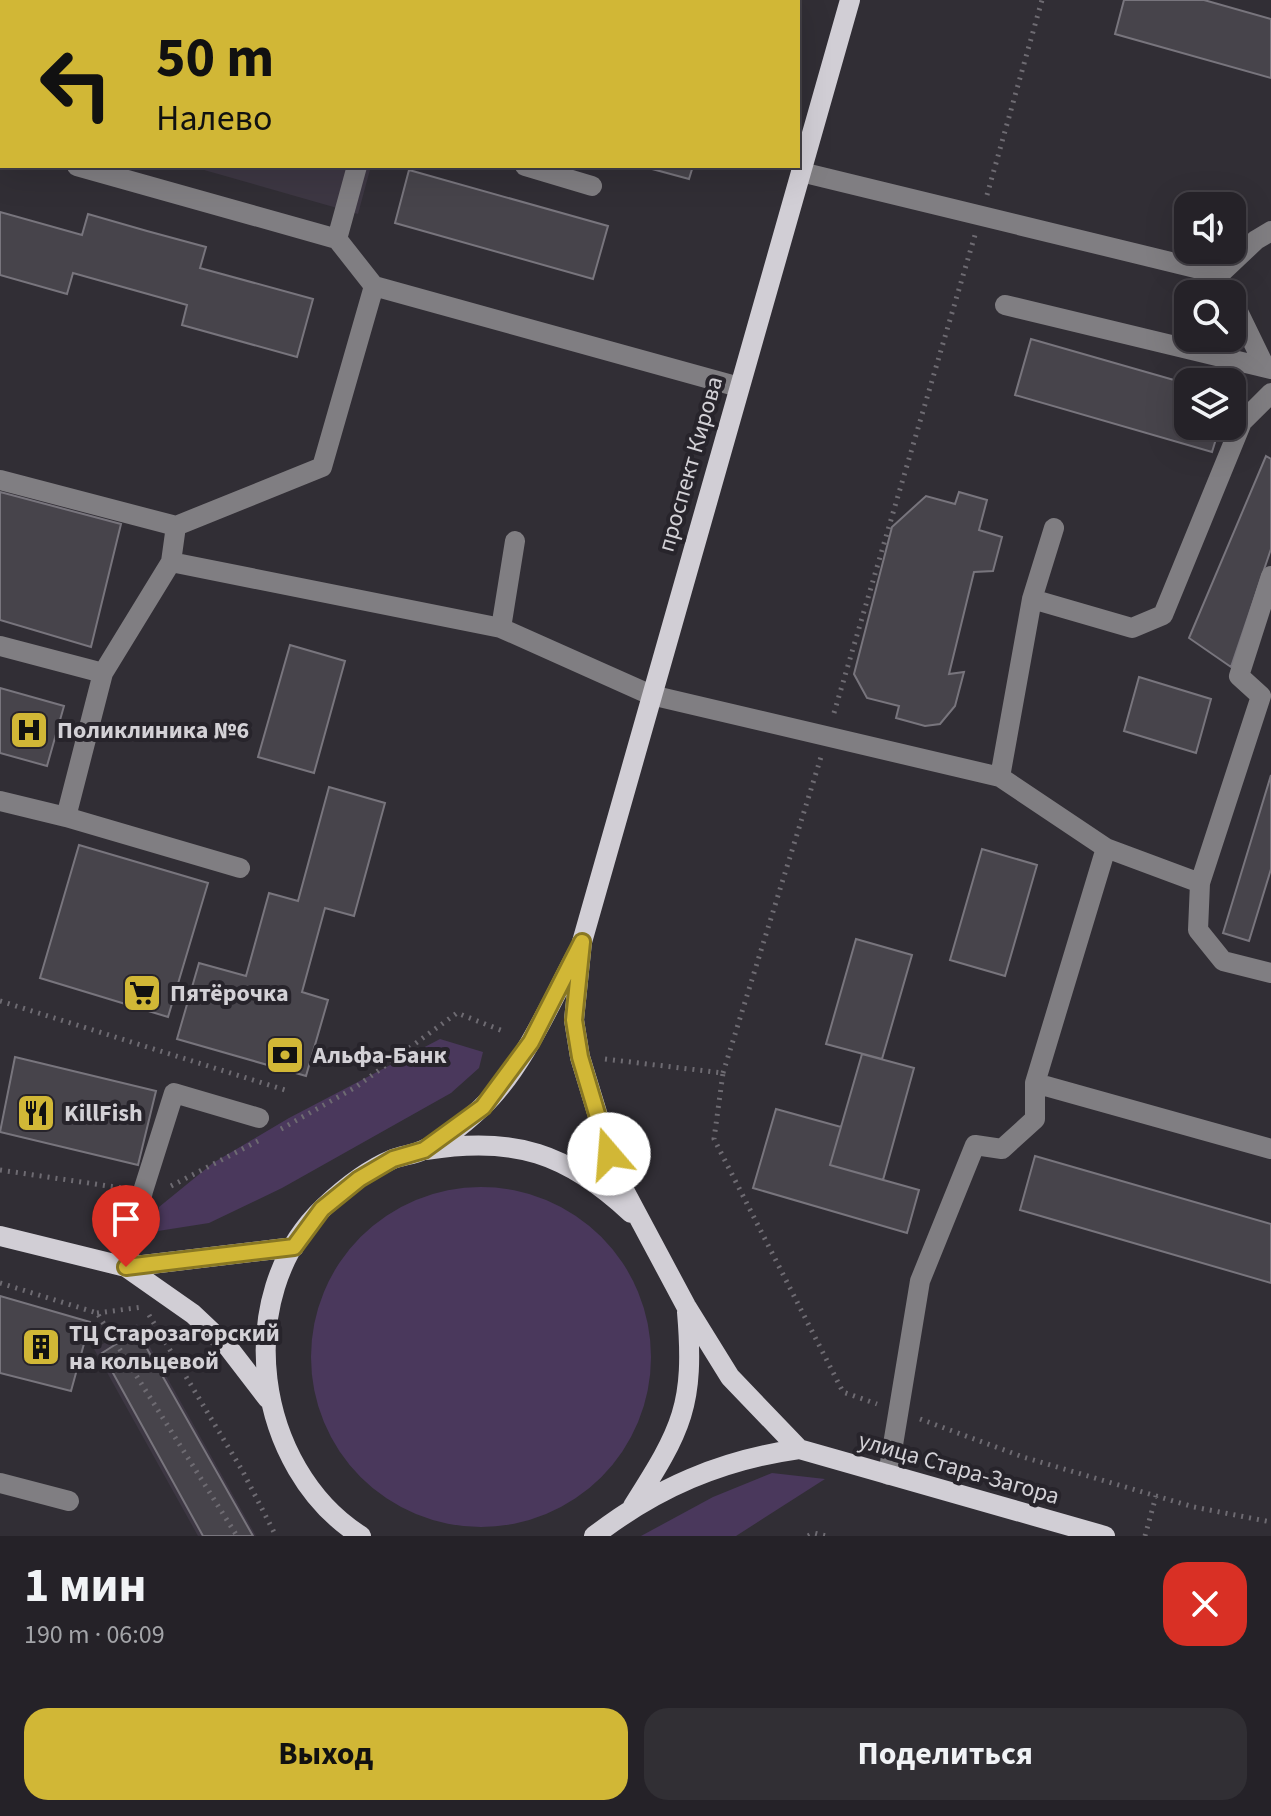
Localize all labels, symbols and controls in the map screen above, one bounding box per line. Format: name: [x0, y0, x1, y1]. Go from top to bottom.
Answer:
text: 50 m: [156, 19, 274, 98]
icon: left: [24, 32, 128, 136]
text: Налево: [156, 93, 272, 144]
map controls: [1174, 192, 1246, 440]
button: sound: [1174, 192, 1246, 264]
button: search: [1174, 280, 1246, 352]
button: layers: [1174, 368, 1246, 440]
street label: проспект Кирова: [649, 372, 732, 556]
hospital icon: Поликлиника №6: [8, 709, 50, 751]
place label: Поликлиника №6: [57, 713, 249, 748]
supermarket icon: Пятёрочка: [121, 972, 163, 1014]
place label: Пятёрочка: [170, 976, 289, 1011]
bank icon: Альфа-Банк: [264, 1034, 306, 1076]
place label: Альфа-Банк: [312, 1038, 447, 1073]
restaurant icon: KillFish: [15, 1092, 57, 1134]
place label: KillFish: [64, 1096, 143, 1131]
position arrow: [567, 1112, 651, 1196]
pin: [92, 1185, 160, 1267]
icon: arrive: [104, 1197, 148, 1241]
place label: ТЦ Старозагорский на кольцевой: [69, 1316, 280, 1379]
building icon: ТЦ Старозагорский на кольцевой: [20, 1326, 62, 1368]
street label: улица Стара-Загора: [854, 1423, 1064, 1514]
text: 1 мин: [24, 1552, 147, 1620]
button: close: [1163, 1562, 1247, 1646]
text: 190 m · 06:09: [24, 1616, 165, 1653]
button: Выход: [24, 1708, 628, 1800]
button: Поделиться: [644, 1708, 1247, 1800]

